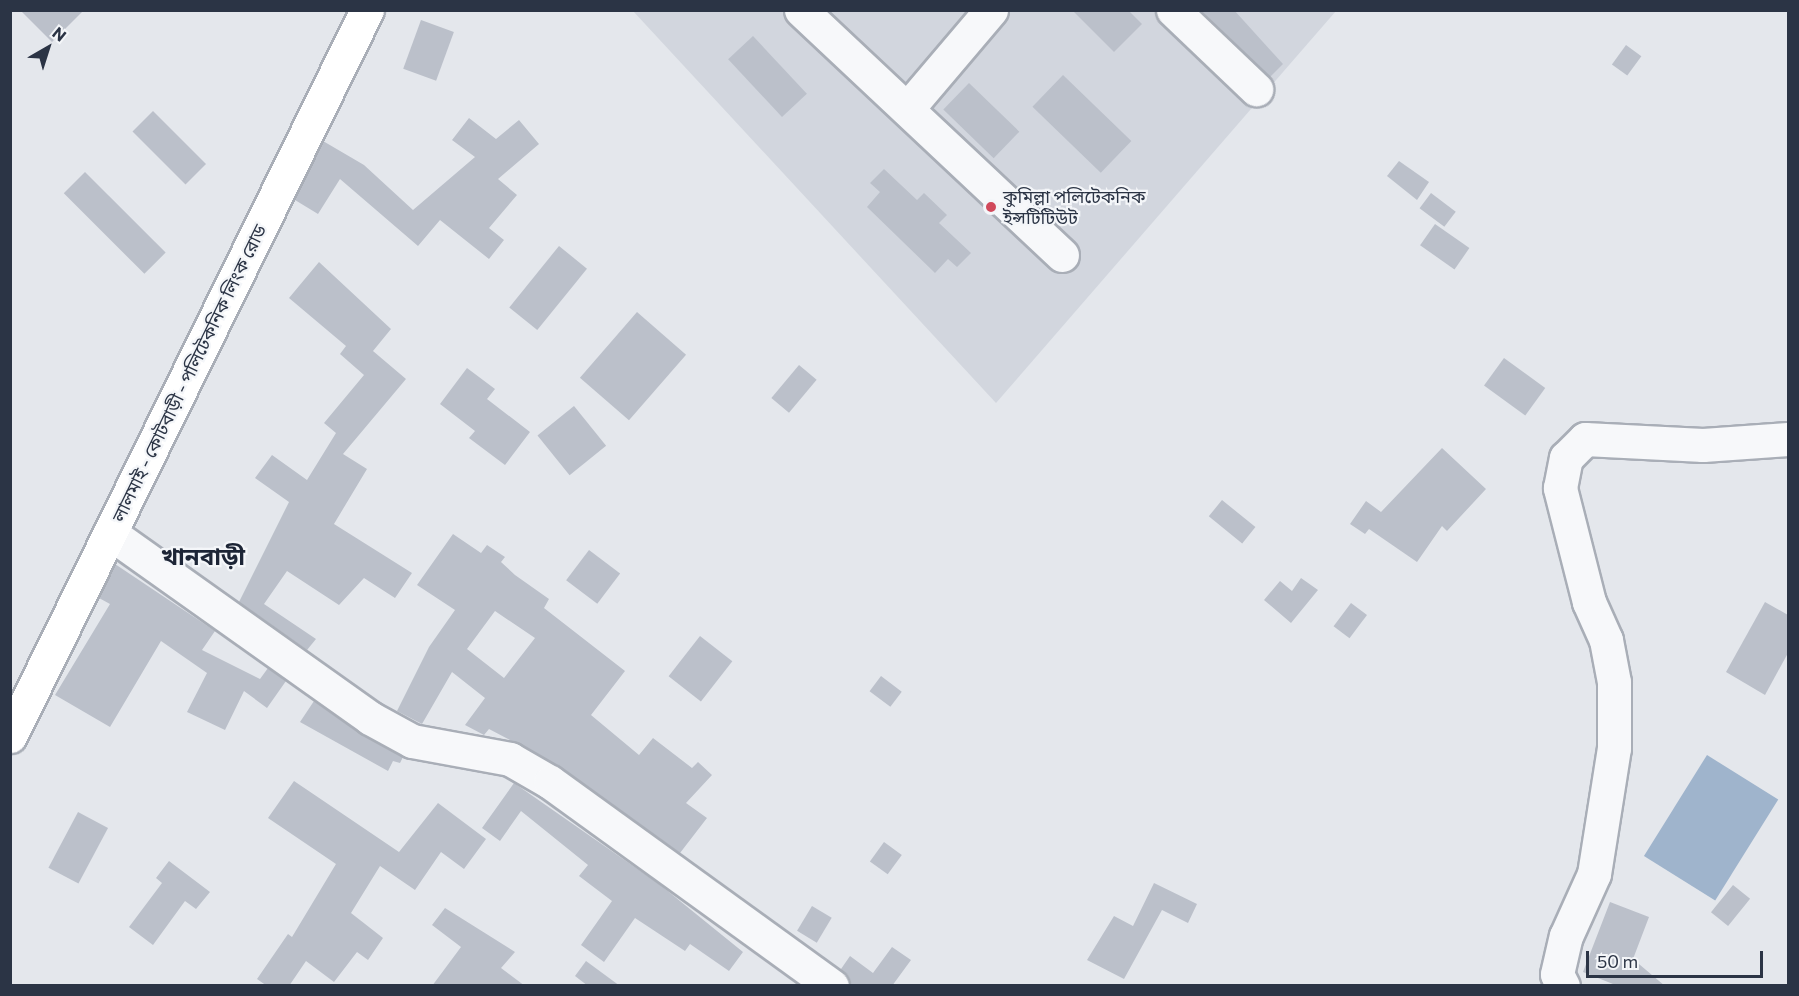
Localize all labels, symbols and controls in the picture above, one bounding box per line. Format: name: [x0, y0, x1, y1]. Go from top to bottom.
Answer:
north arrow: [18, 18, 78, 78]
text: N: [49, 22, 70, 45]
place label: কুমিল্লা পলিটেকনিক ইন্সটিটিউট: [1003, 186, 1145, 228]
marker: কুমিল্লা পলিটেকনিক ইন্সটিটিউট: [984, 200, 998, 214]
street label: লালমাই - কোটবাড়ী - পলিটেকনিক লিংক রোড: [107, 221, 271, 525]
district label: খানবাড়ী: [161, 542, 245, 570]
scale bar: [1589, 939, 1766, 977]
text: 50 m: [1597, 950, 1638, 972]

